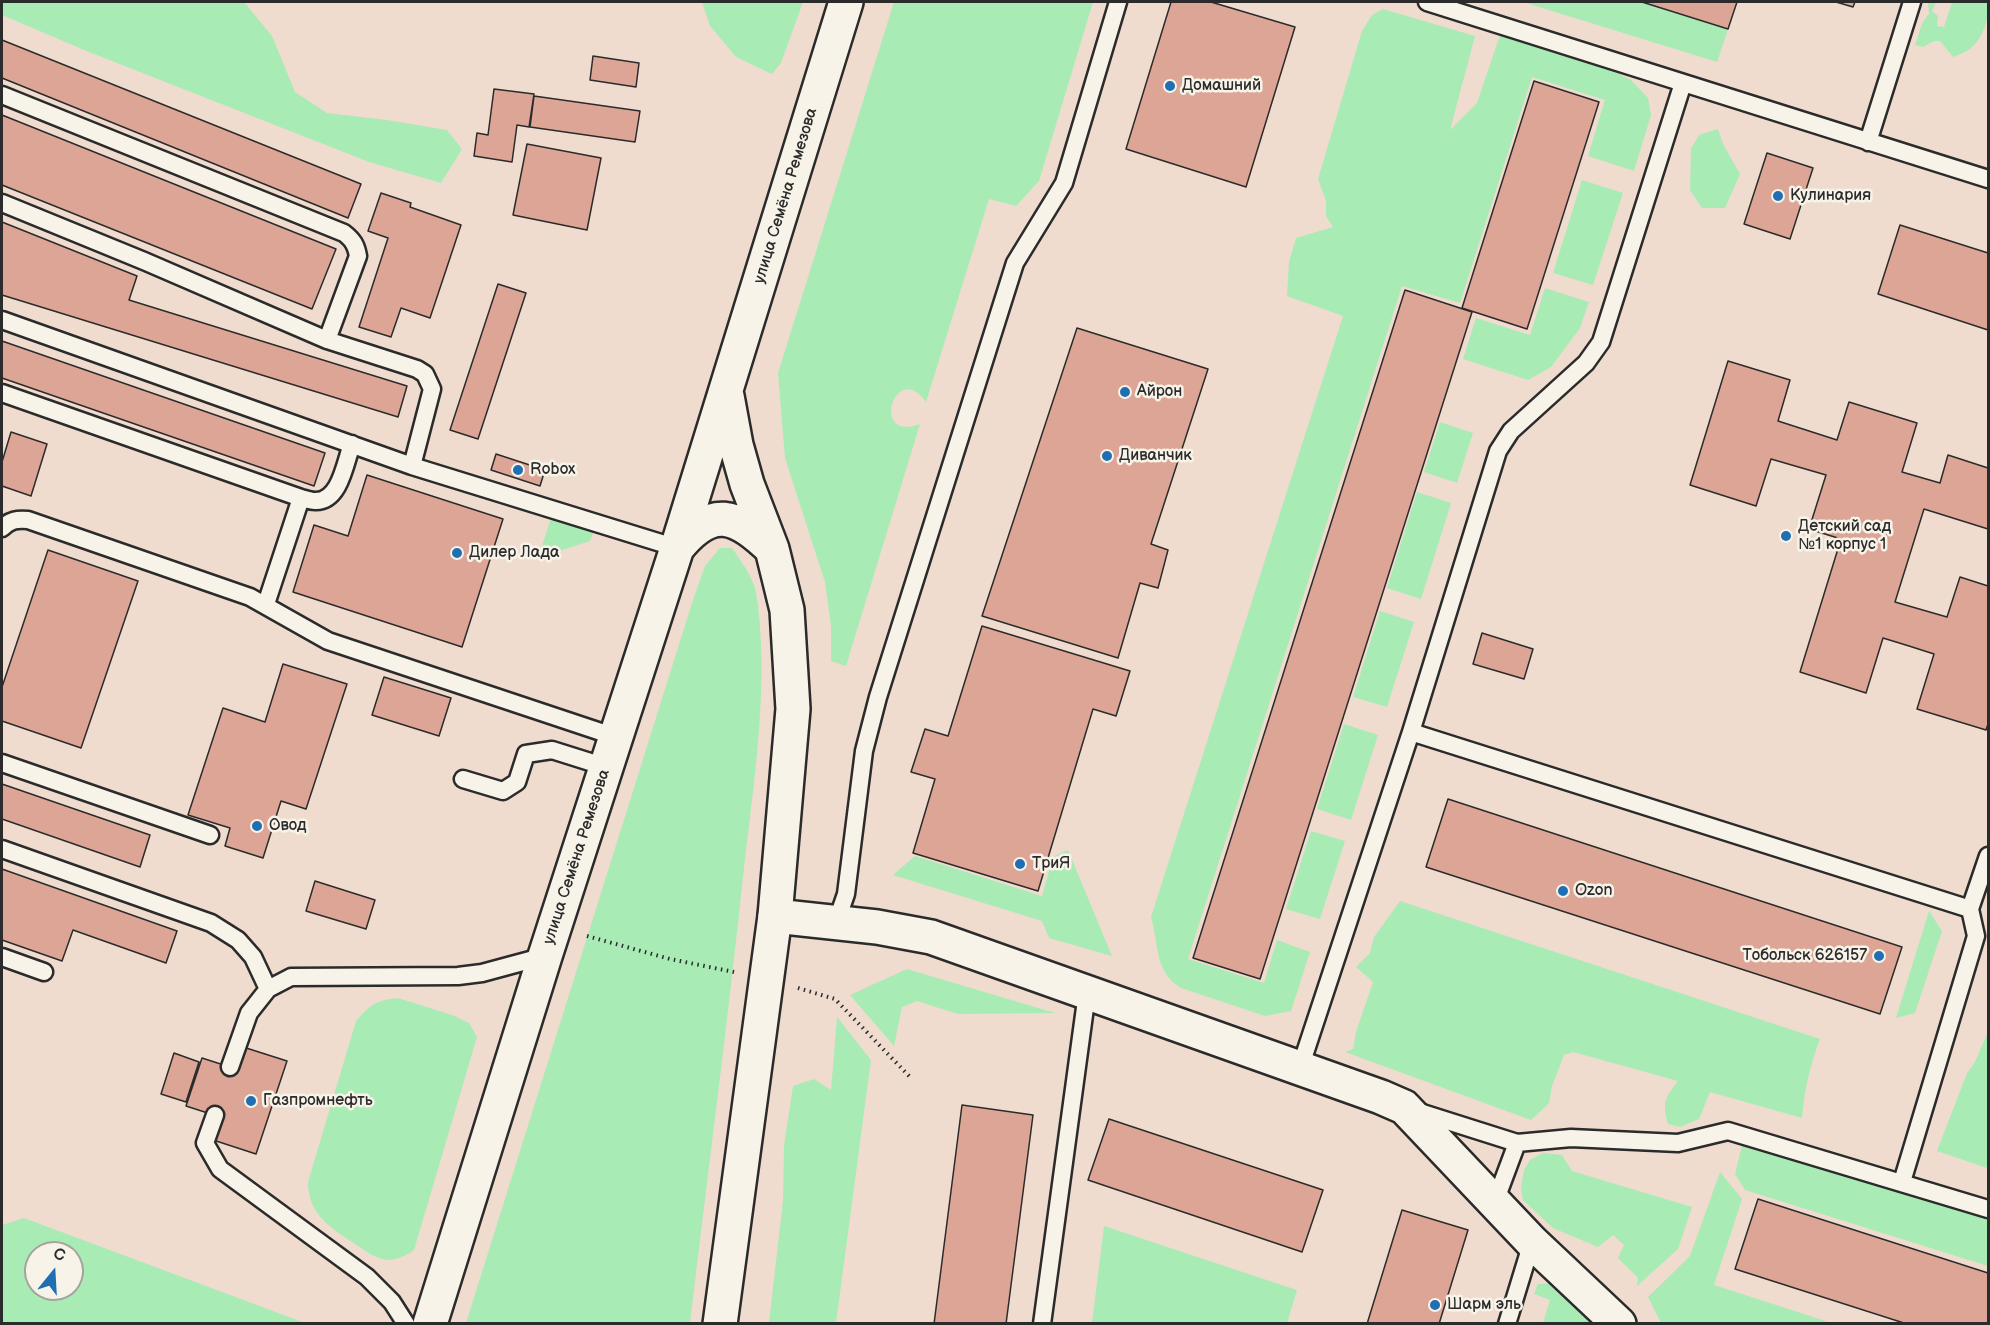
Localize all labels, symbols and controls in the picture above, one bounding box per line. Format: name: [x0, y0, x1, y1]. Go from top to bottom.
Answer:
place label: Домашний: [1182, 76, 1261, 96]
marker: Домашний: [1163, 79, 1177, 93]
street label: улица Семёна Ремезова: [750, 106, 822, 286]
place label: Кулинария: [1790, 186, 1871, 206]
marker: Кулинария: [1771, 189, 1785, 203]
place label: Айрон: [1137, 382, 1182, 402]
marker: Айрон: [1118, 385, 1132, 399]
place label: Диванчик: [1119, 446, 1192, 466]
marker: Диванчик: [1100, 449, 1114, 463]
place label: Robox: [530, 460, 576, 480]
marker: Robox: [511, 463, 525, 477]
place label: Детский сад №1 корпус 1: [1798, 517, 1891, 555]
marker: Детский сад №1 корпус 1: [1779, 529, 1793, 543]
place label: Дилер Лада: [469, 543, 559, 563]
marker: Дилер Лада: [450, 546, 464, 560]
street label: улица Семёна Ремезова: [540, 767, 614, 947]
place label: Овод: [269, 816, 307, 836]
marker: Овод: [250, 819, 264, 833]
place label: ТриЯ: [1032, 854, 1070, 874]
marker: ТриЯ: [1013, 857, 1027, 871]
place label: Ozon: [1575, 881, 1613, 901]
marker: Ozon: [1556, 884, 1570, 898]
place label: Тобольск 626157: [1742, 946, 1867, 966]
marker: Тобольск 626157: [1872, 949, 1886, 963]
place label: Газпромнефть: [263, 1091, 373, 1111]
marker: Газпромнефть: [244, 1094, 258, 1108]
north arrow: [24, 1241, 84, 1301]
text: С: [51, 1245, 67, 1266]
place label: Шарм эль: [1447, 1295, 1521, 1315]
marker: Шарм эль: [1428, 1298, 1442, 1312]

